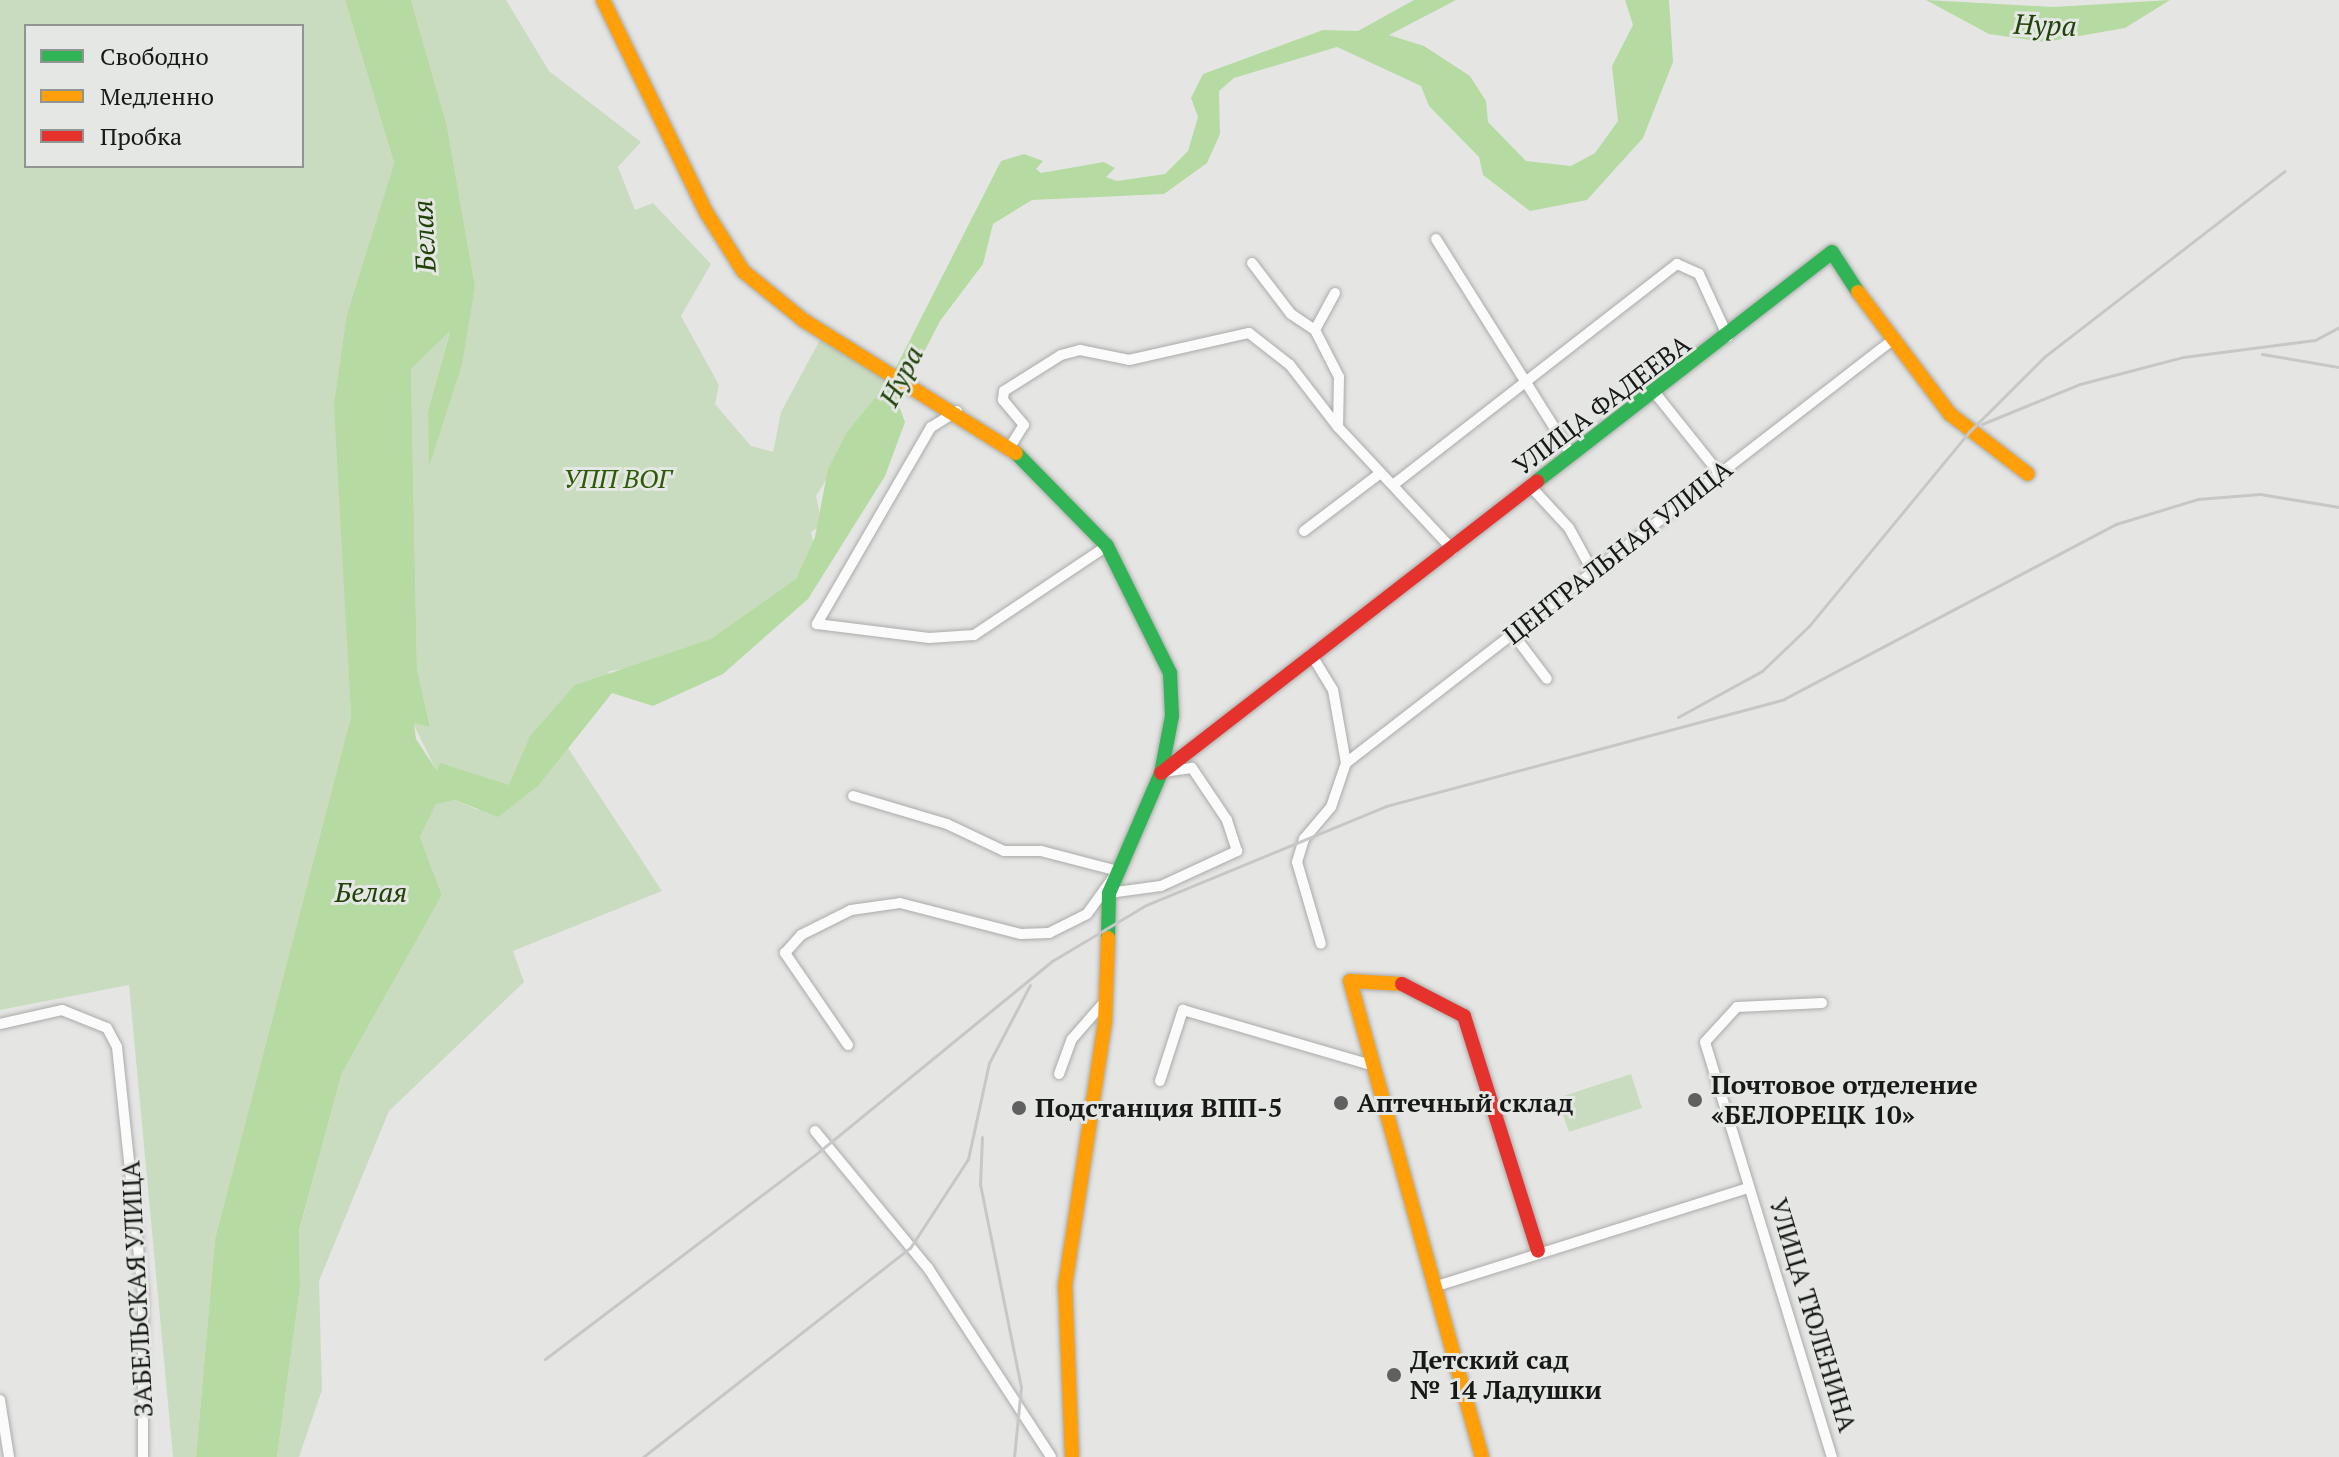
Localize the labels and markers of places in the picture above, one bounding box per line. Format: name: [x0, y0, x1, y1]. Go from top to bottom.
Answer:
place label: Почтовое отделение «БЕЛОРЕЦК 10»: [1711, 1069, 1978, 1130]
place label: Аптечный склад: [1357, 1087, 1573, 1119]
marker: Почтовое отделение «БЕЛОРЕЦК 10»: [1686, 1091, 1704, 1109]
place label: Подстанция ВПП-5: [1035, 1092, 1283, 1124]
marker: Аптечный склад: [1332, 1094, 1350, 1112]
marker: Подстанция ВПП-5: [1010, 1099, 1028, 1117]
place label: Детский сад № 14 Ладушки: [1410, 1344, 1602, 1406]
marker: Детский сад № 14 Ладушки: [1385, 1366, 1403, 1384]

